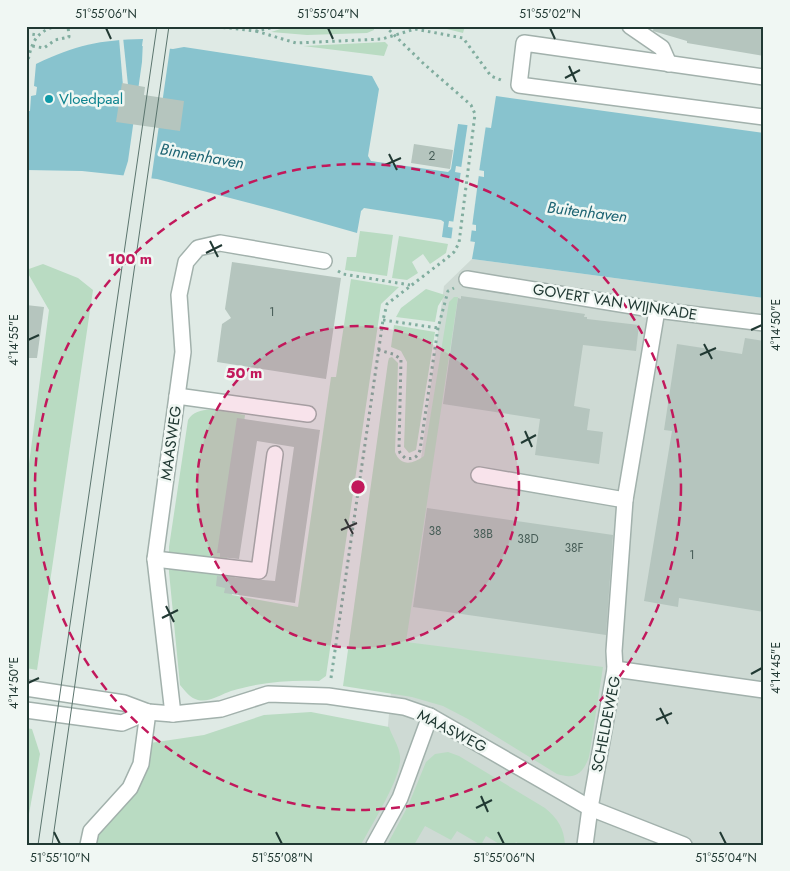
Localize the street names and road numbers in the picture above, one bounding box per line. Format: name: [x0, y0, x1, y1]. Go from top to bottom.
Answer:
street label: GOVERT VAN WIJNKADE: [531, 278, 699, 326]
street label: MAASWEG: [155, 404, 187, 482]
street label: SCHELDEWEG: [586, 674, 626, 774]
street label: MAASWEG: [413, 704, 491, 758]

